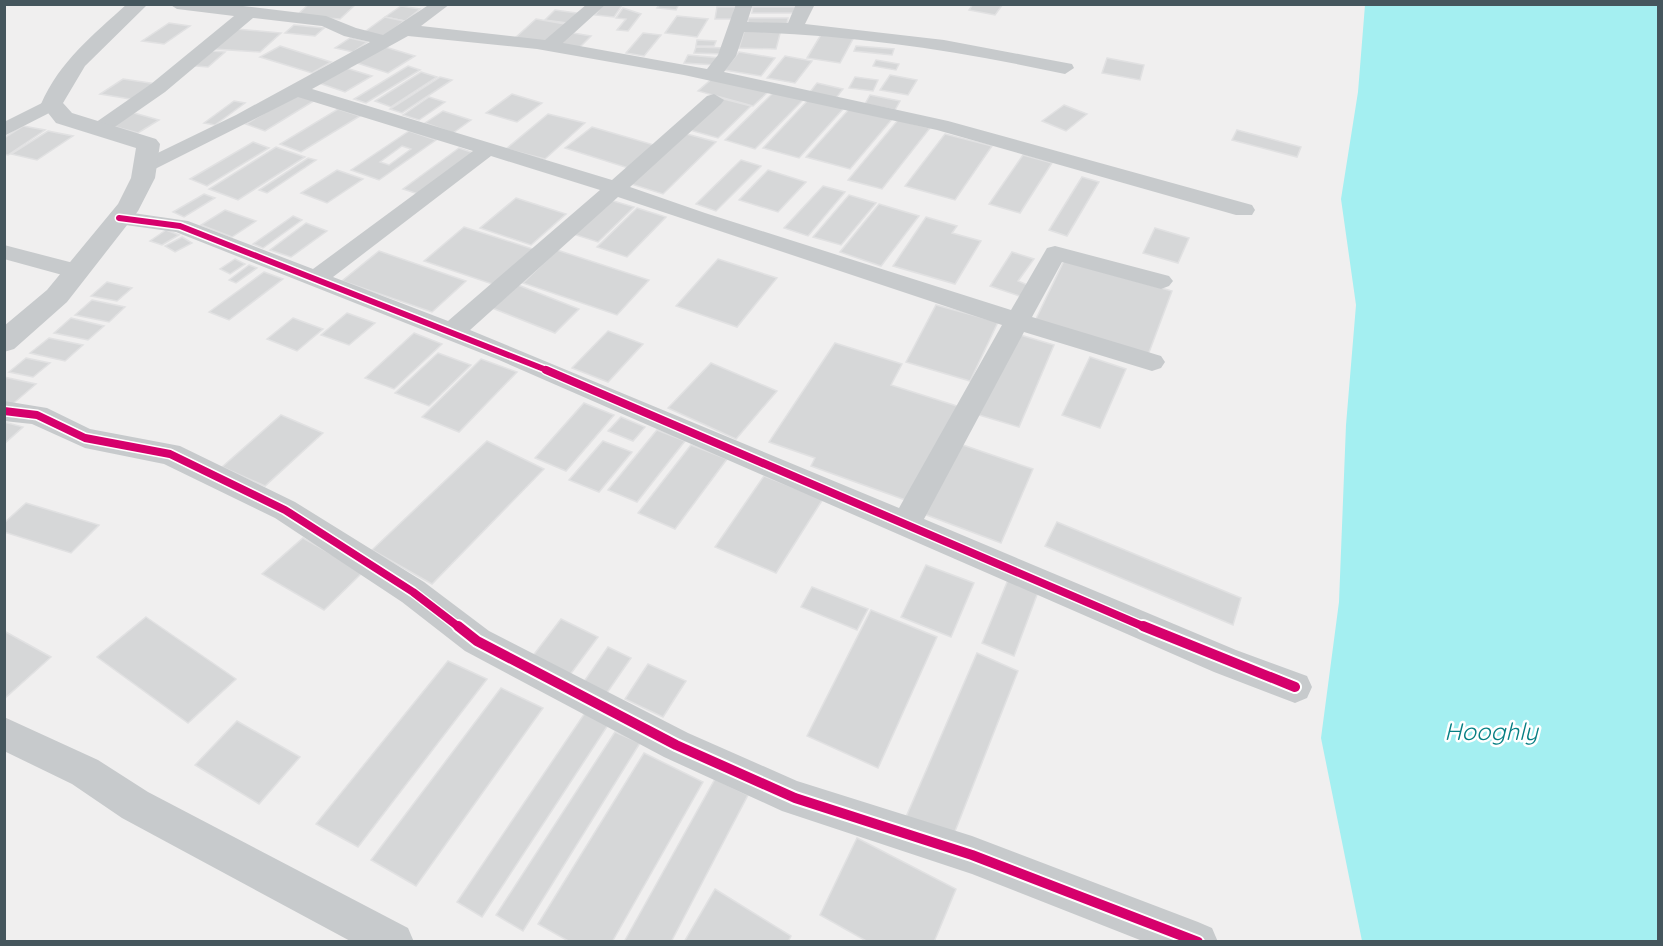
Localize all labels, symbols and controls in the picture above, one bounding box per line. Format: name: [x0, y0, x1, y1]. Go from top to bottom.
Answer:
water label: Hooghly: [1444, 716, 1539, 746]

